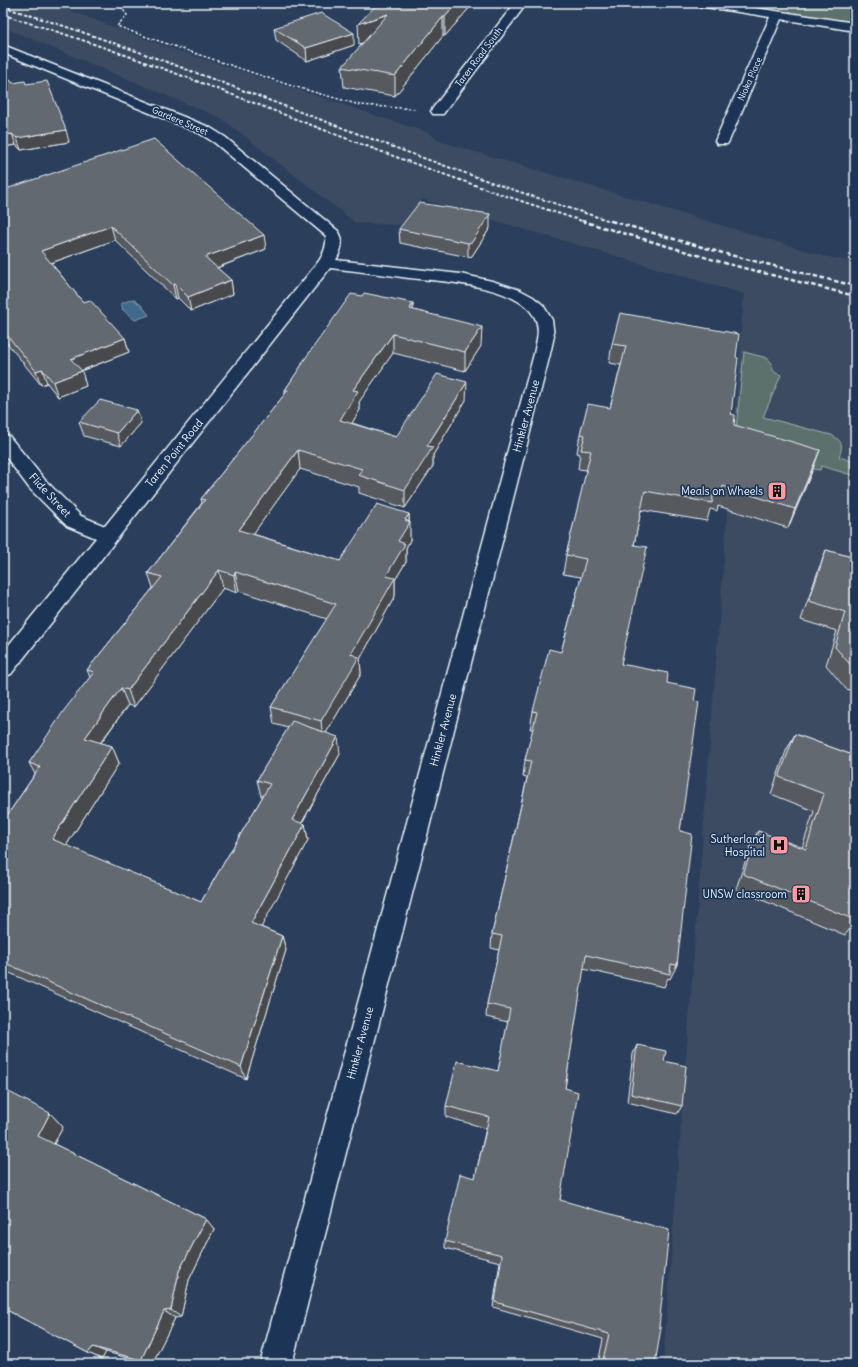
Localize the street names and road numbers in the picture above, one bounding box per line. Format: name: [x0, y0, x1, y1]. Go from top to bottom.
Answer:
street label: Taren Road South: [453, 25, 505, 89]
street label: Nioka Place: [735, 55, 764, 102]
street label: Gardere Street: [151, 104, 210, 137]
street label: Hinkler Avenue: [510, 378, 542, 454]
street label: Taren Point Road: [142, 416, 206, 490]
street label: Flide Street: [26, 470, 74, 520]
street label: Hinkler Avenue: [427, 692, 459, 768]
street label: Hinkler Avenue: [344, 1005, 376, 1081]

